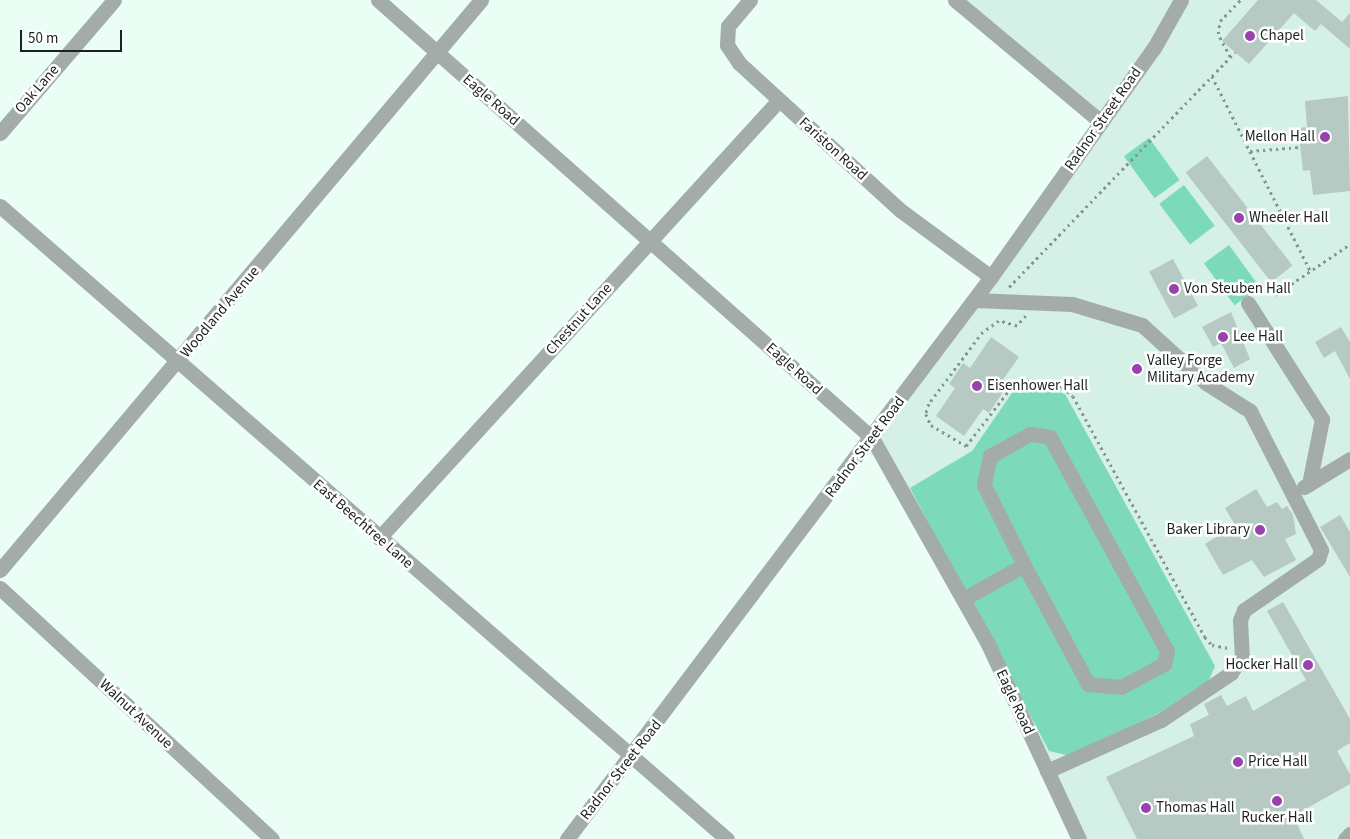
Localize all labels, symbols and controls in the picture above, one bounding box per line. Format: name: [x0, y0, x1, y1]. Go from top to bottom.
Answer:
scale bar: [22, 20, 125, 52]
place label: Chapel: [1260, 27, 1304, 45]
text: 50 m: [28, 28, 58, 49]
marker: Chapel: [1244, 30, 1256, 42]
street label: Oak Lane: [11, 61, 63, 117]
street label: Radnor Street Road: [1061, 64, 1145, 174]
street label: Eagle Road: [459, 70, 523, 130]
street label: Fariston Road: [795, 114, 871, 184]
place label: Mellon Hall: [1245, 128, 1315, 146]
marker: Mellon Hall: [1319, 131, 1331, 143]
place label: Wheeler Hall: [1249, 209, 1328, 227]
marker: Wheeler Hall: [1233, 212, 1245, 224]
street label: Woodland Avenue: [177, 263, 263, 361]
street label: Chestnut Lane: [542, 279, 616, 359]
place label: Von Steuben Hall: [1184, 280, 1291, 298]
marker: Von Steuben Hall: [1168, 283, 1180, 295]
place label: Lee Hall: [1233, 328, 1283, 346]
marker: Lee Hall: [1217, 331, 1229, 343]
street label: Eagle Road: [762, 339, 826, 399]
place label: Valley Forge Military Academy: [1147, 351, 1255, 386]
marker: Valley Forge Military Academy: [1131, 363, 1143, 375]
place label: Eisenhower Hall: [987, 377, 1088, 395]
marker: Eisenhower Hall: [971, 380, 983, 392]
street label: Radnor Street Road: [821, 393, 909, 501]
street label: East Beechtree Lane: [309, 476, 417, 572]
place label: Baker Library: [1167, 521, 1250, 539]
marker: Baker Library: [1254, 524, 1266, 536]
place label: Hocker Hall: [1225, 656, 1298, 674]
marker: Hocker Hall: [1302, 659, 1314, 671]
street label: Eagle Road: [992, 667, 1038, 737]
street label: Walnut Avenue: [96, 676, 176, 752]
street label: Radnor Street Road: [576, 717, 666, 823]
place label: Price Hall: [1248, 753, 1307, 771]
marker: Price Hall: [1232, 756, 1244, 768]
marker: Rucker Hall: [1271, 795, 1283, 807]
place label: Thomas Hall: [1156, 799, 1235, 817]
marker: Thomas Hall: [1140, 802, 1152, 814]
place label: Rucker Hall: [1241, 809, 1313, 827]

